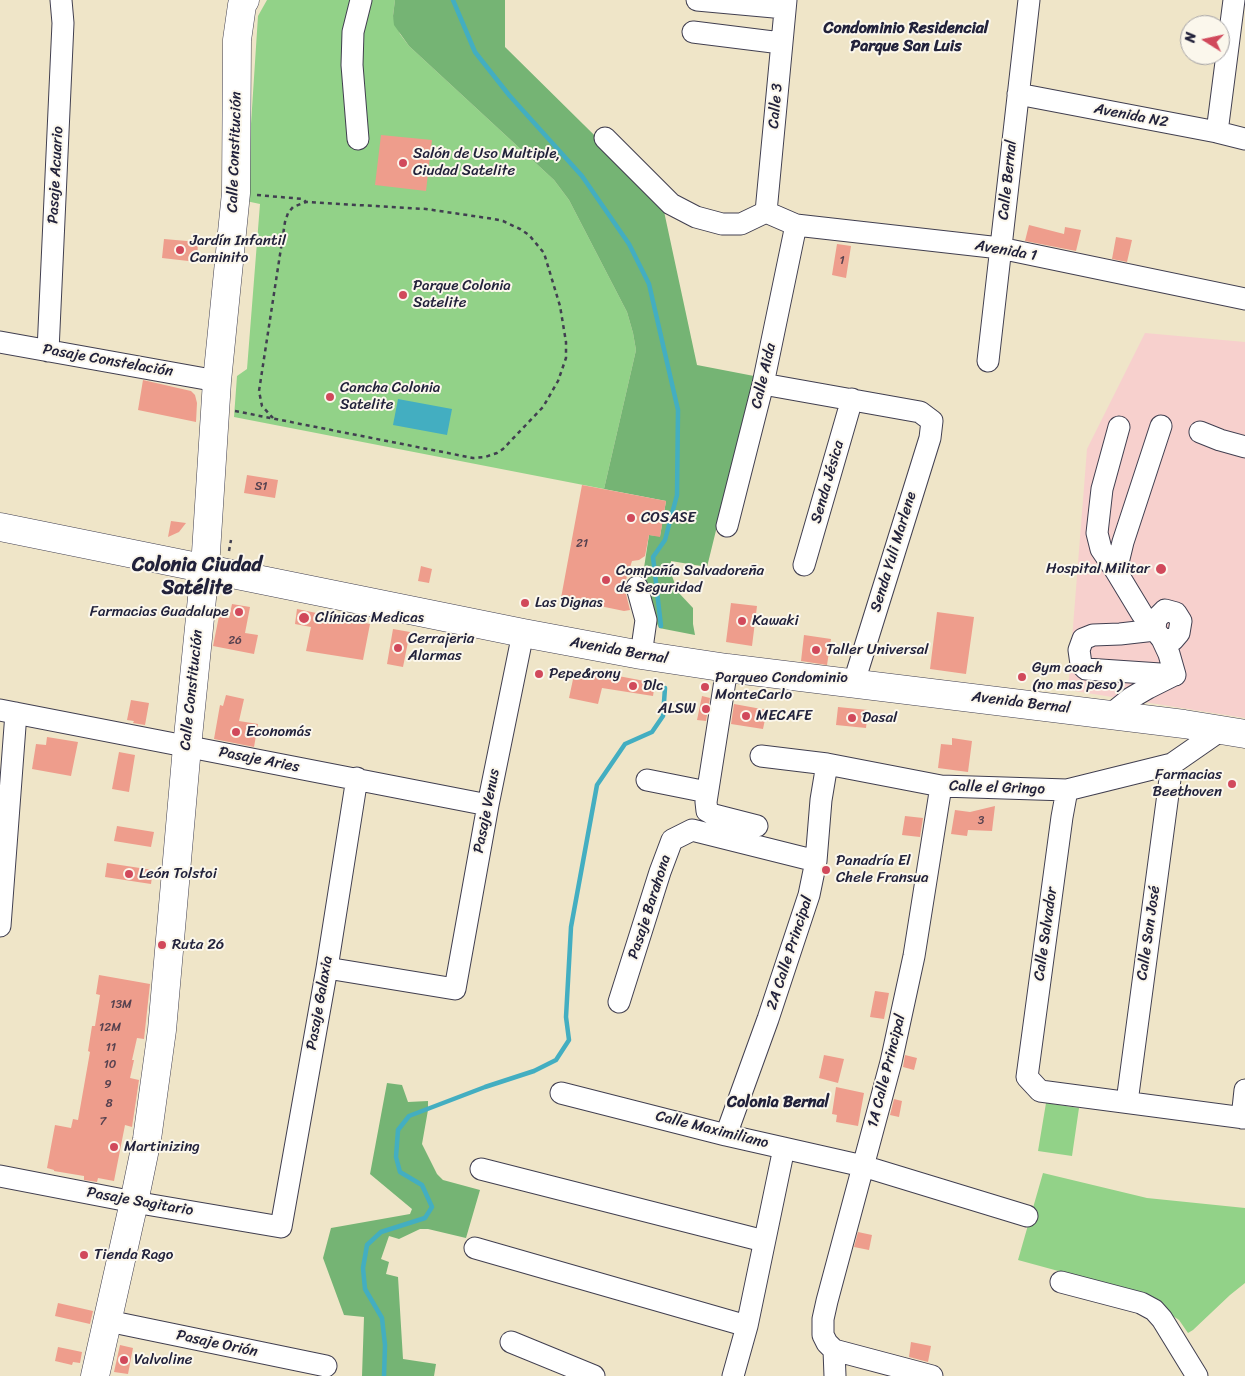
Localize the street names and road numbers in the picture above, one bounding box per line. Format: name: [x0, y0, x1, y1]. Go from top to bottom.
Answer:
street label: Calle 3: [765, 83, 787, 129]
street label: Calle Constitución: [224, 91, 246, 213]
street label: Avenida N2: [1092, 100, 1170, 132]
street label: Pasaje Acuario: [44, 126, 68, 224]
street label: Calle Bernal: [995, 139, 1021, 221]
street label: Avenida 1: [974, 237, 1038, 265]
street label: Pasaje Constelación: [41, 341, 175, 381]
street label: Calle Aida: [748, 342, 780, 410]
street label: Senda Jésica: [808, 438, 848, 526]
street label: Senda Yuli Marlene: [867, 490, 921, 614]
street label: Calle Constitución: [177, 629, 207, 751]
street label: Avenida Bernal: [569, 634, 669, 668]
street label: Avenida Bernal: [971, 688, 1071, 718]
street label: Pasaje Aries: [217, 743, 301, 777]
street label: Pasaje Venus: [470, 767, 504, 855]
street label: Calle el Gringo: [949, 777, 1045, 799]
street label: Pasaje Barahona: [625, 853, 675, 961]
street label: Calle San José: [1133, 885, 1165, 981]
street label: Calle Salvador: [1031, 886, 1061, 982]
street label: 2A Calle Principal: [763, 894, 817, 1012]
street label: Pasaje Galaxia: [303, 955, 337, 1051]
street label: 1A Calle Principal: [864, 1013, 910, 1129]
street label: Calle Maximiliano: [654, 1107, 770, 1153]
street label: Pasaje Sagitario: [85, 1184, 195, 1220]
street label: Pasaje Orión: [175, 1327, 259, 1361]

